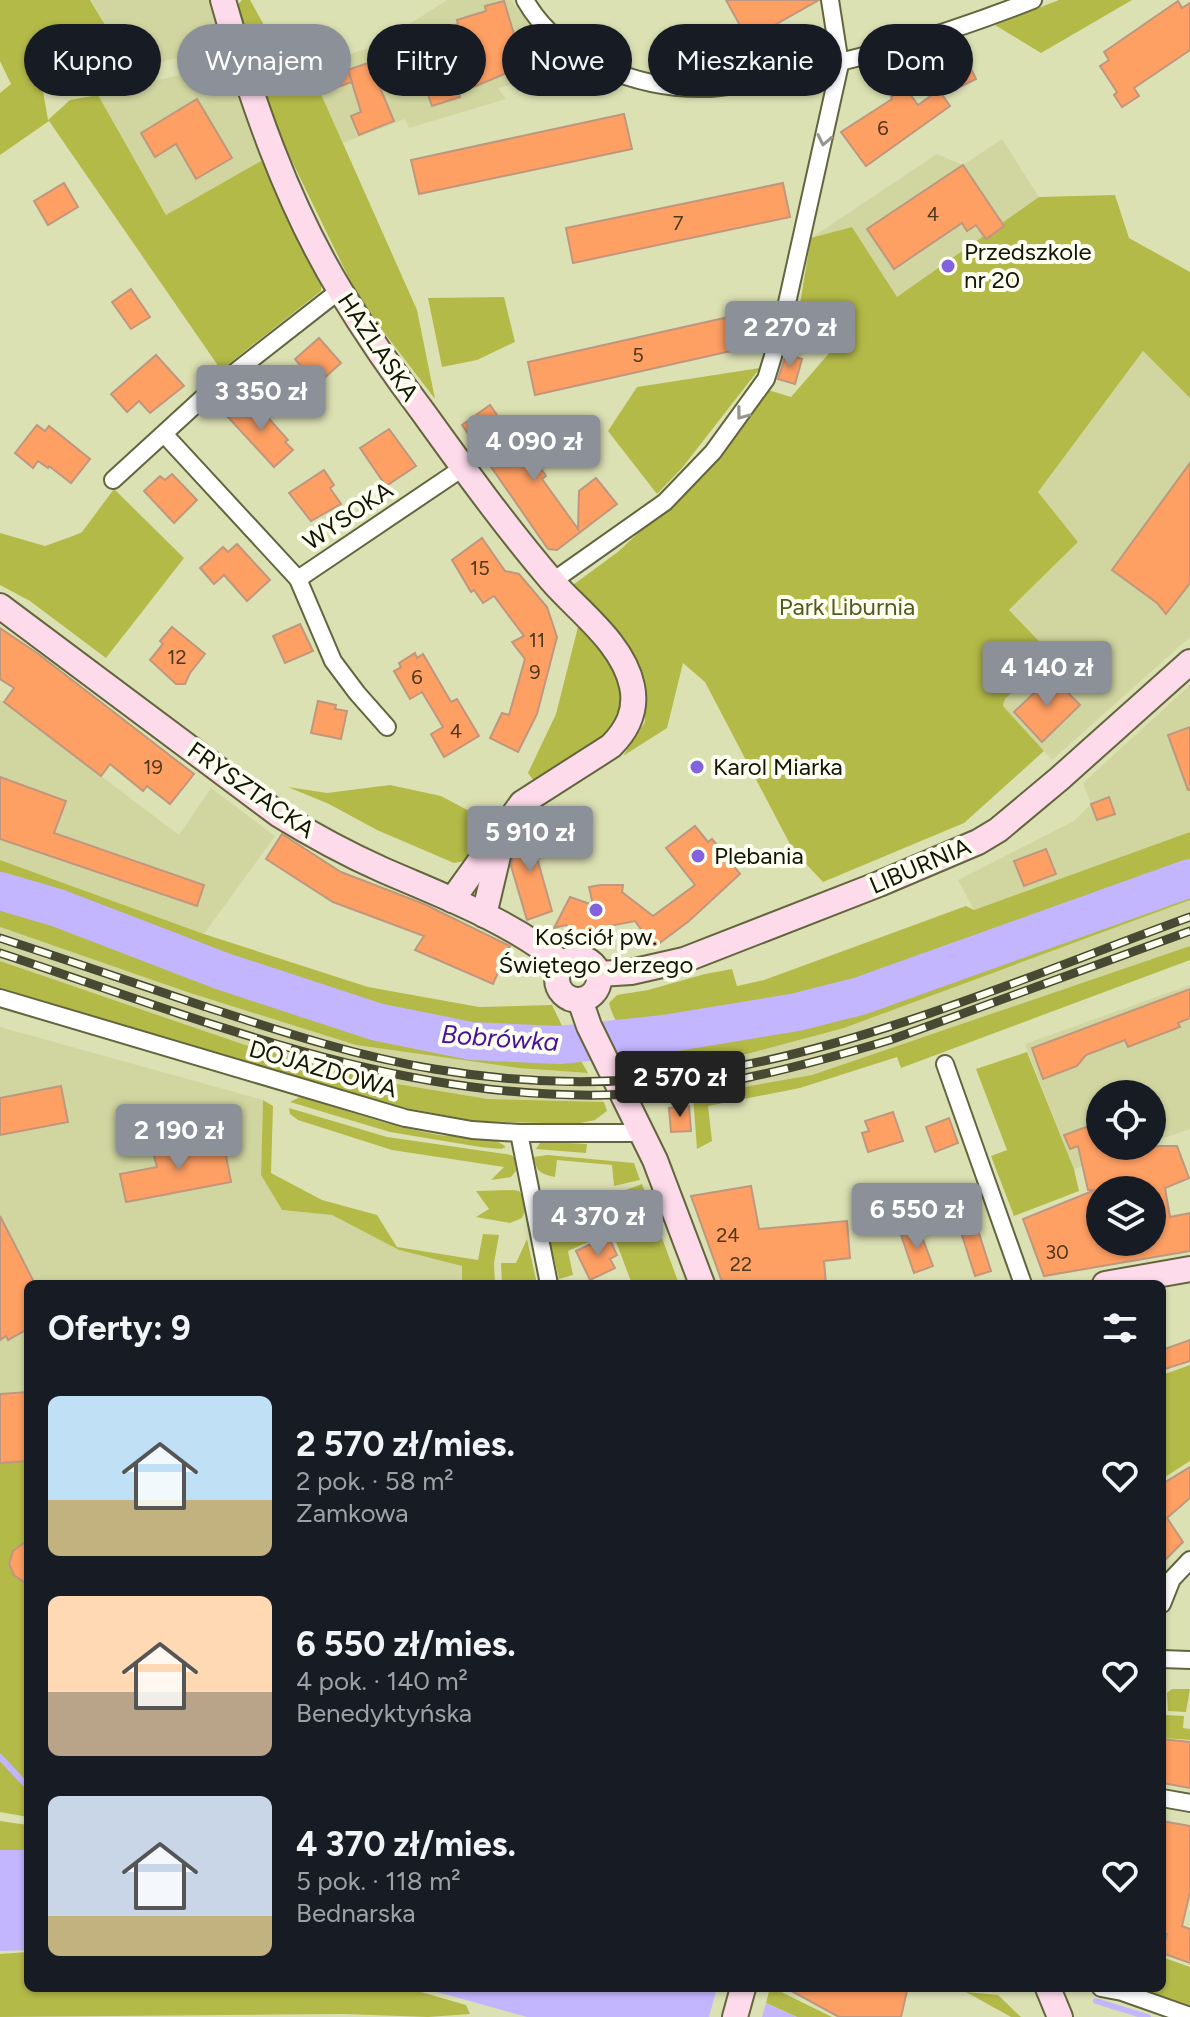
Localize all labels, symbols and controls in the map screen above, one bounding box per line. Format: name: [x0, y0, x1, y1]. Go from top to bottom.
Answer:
chip: Kupno: [24, 24, 161, 96]
chip: Wynajem: [177, 24, 351, 96]
chip: Filtry: [367, 24, 486, 96]
chip: Nowe: [502, 24, 632, 96]
chip: Mieszkanie: [648, 24, 842, 96]
chip: Dom: [858, 24, 973, 96]
house number: 6: [877, 116, 889, 140]
one-way arrow: [816, 133, 833, 146]
house number: 4: [927, 202, 939, 226]
house number: 7: [673, 211, 684, 235]
place label: Przedszkole nr 20: [964, 237, 1092, 294]
marker: Przedszkole nr 20: [939, 257, 957, 275]
street label: HAŻLASKA: [332, 287, 426, 407]
pin: 2 270 zł: [707, 301, 873, 369]
text: 2 270 zł: [743, 311, 837, 343]
house number: 5: [632, 343, 644, 367]
pin: 3 350 zł: [178, 365, 344, 433]
text: 3 350 zł: [214, 375, 308, 407]
one-way arrow: [738, 405, 752, 420]
pin: 4 090 zł: [451, 415, 617, 483]
text: 4 090 zł: [485, 425, 583, 457]
street label: WYSOKA: [297, 475, 399, 556]
house number: 15: [470, 556, 490, 580]
park label: Park Liburnia: [779, 592, 915, 621]
house number: 11: [529, 628, 545, 652]
pin: 4 140 zł: [964, 641, 1130, 709]
house number: 12: [167, 645, 187, 669]
text: 4 140 zł: [1001, 651, 1093, 683]
house number: 9: [529, 660, 541, 684]
house number: 6: [411, 665, 423, 689]
house number: 4: [450, 719, 462, 743]
street label: FRYSZTACKA: [182, 735, 321, 844]
place label: Karol Miarka: [713, 752, 843, 781]
house number: 19: [143, 755, 163, 779]
marker: Karol Miarka: [688, 758, 706, 776]
pin: 5 910 zł: [447, 806, 613, 874]
text: 5 910 zł: [485, 816, 575, 848]
street label: LIBURNIA: [865, 831, 975, 900]
place label: Plebania: [714, 841, 804, 870]
marker: Plebania: [689, 847, 707, 865]
marker: Kościół pw. Świętego Jerzego: [587, 901, 605, 919]
place label: Kościół pw. Świętego Jerzego: [499, 922, 693, 979]
water label: Bobrówka: [440, 1018, 560, 1058]
street label: DOJAZDOWA: [246, 1034, 401, 1104]
pin: 2 570 zł: [597, 1051, 763, 1119]
text: 2 570 zł: [633, 1061, 727, 1093]
map controls: [1086, 1080, 1166, 1256]
button: locate: [1086, 1080, 1166, 1160]
pin: 2 190 zł: [96, 1104, 262, 1172]
text: 2 190 zł: [134, 1114, 224, 1146]
button: layers: [1086, 1176, 1166, 1256]
pin: 6 550 zł: [834, 1183, 1000, 1251]
pin: 4 370 zł: [515, 1190, 681, 1258]
text: 6 550 zł: [870, 1193, 964, 1225]
text: 4 370 zł: [551, 1200, 645, 1232]
house number: 24: [716, 1223, 740, 1247]
house number: 30: [1045, 1240, 1069, 1264]
house number: 22: [730, 1252, 752, 1276]
icon: filters: [1098, 1306, 1142, 1350]
text: Oferty: 9: [48, 1308, 191, 1349]
text: 2 570 zł/mies.: [296, 1424, 515, 1465]
icon: home: [112, 1428, 208, 1524]
icon: heart: [1098, 1454, 1142, 1498]
text: 2 pok. · 58 m²: [296, 1465, 454, 1497]
text: Zamkowa: [296, 1497, 408, 1529]
text: 6 550 zł/mies.: [296, 1624, 516, 1665]
icon: home: [112, 1628, 208, 1724]
icon: heart: [1098, 1654, 1142, 1698]
text: 4 pok. · 140 m²: [296, 1665, 468, 1697]
text: Benedyktyńska: [296, 1697, 472, 1729]
text: 4 370 zł/mies.: [296, 1824, 516, 1865]
icon: home: [112, 1828, 208, 1924]
icon: heart: [1098, 1854, 1142, 1898]
text: 5 pok. · 118 m²: [296, 1865, 461, 1897]
text: Bednarska: [296, 1897, 416, 1929]

